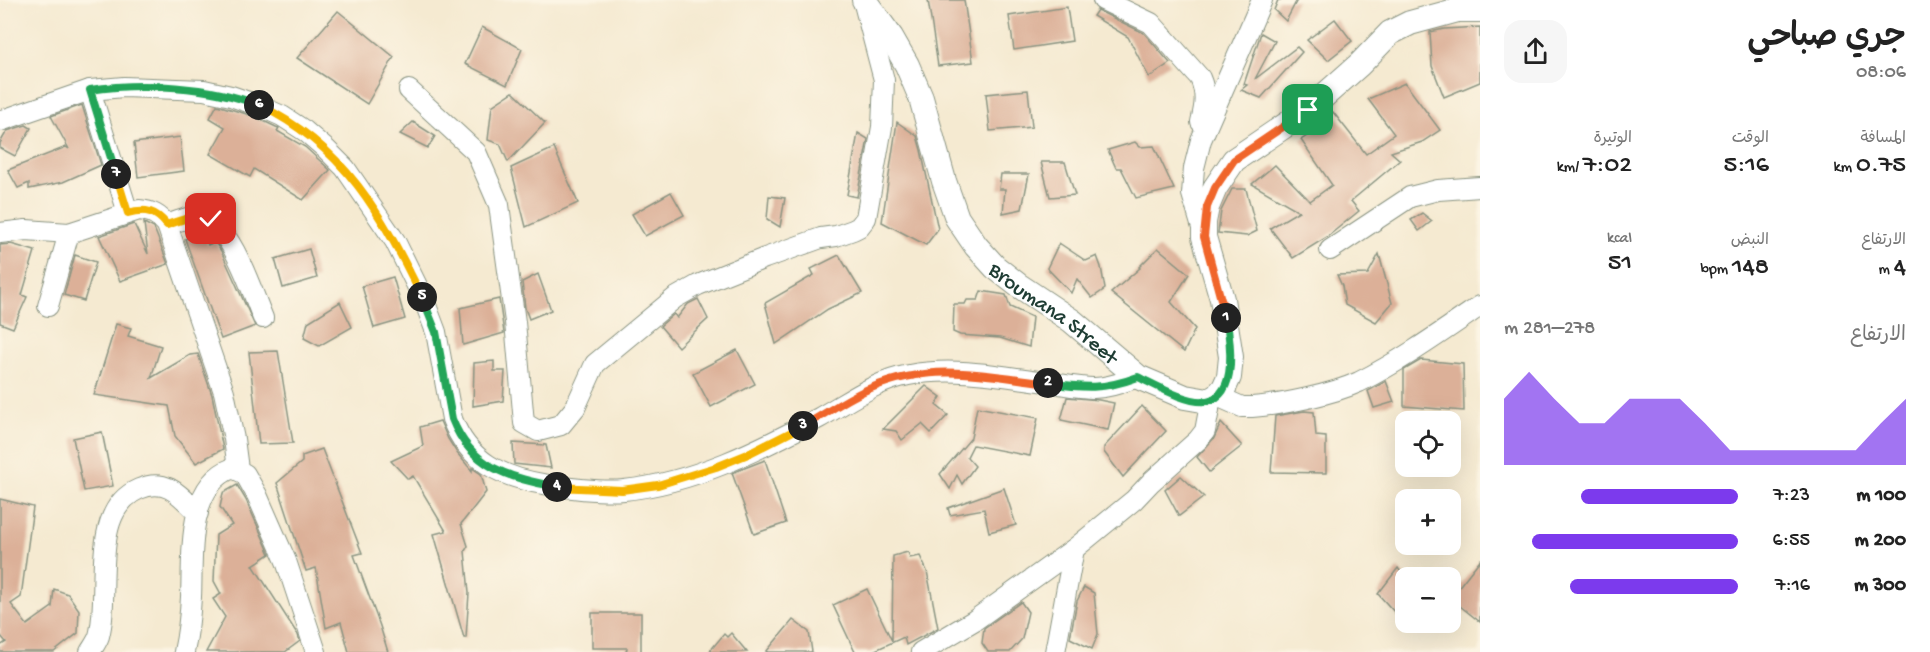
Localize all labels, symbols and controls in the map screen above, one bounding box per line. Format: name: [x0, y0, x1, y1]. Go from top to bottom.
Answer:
button: share: [1504, 20, 1567, 83]
text: جري صباحي: [1747, 20, 1906, 58]
text: 08:06: [1856, 62, 1906, 85]
pin: [1282, 84, 1333, 135]
pin: 6: [244, 90, 274, 120]
icon: arrive: [1291, 93, 1324, 126]
text: 6: [255, 95, 263, 114]
text: الوتيرة: [1593, 130, 1632, 149]
text: الوقت: [1732, 130, 1769, 149]
text: المسافة: [1860, 130, 1906, 149]
text: 7:02: [1583, 151, 1632, 182]
text: 5:16: [1723, 151, 1769, 182]
text: 0.75: [1856, 151, 1906, 182]
pin: 7: [101, 159, 131, 189]
text: /km: [1557, 159, 1583, 178]
text: km: [1834, 159, 1856, 178]
text: 7: [112, 164, 120, 183]
pin: [185, 193, 236, 244]
icon: check: [194, 202, 227, 235]
text: kcal: [1607, 230, 1632, 249]
text: النبض: [1731, 232, 1769, 251]
text: الارتفاع: [1861, 232, 1906, 251]
text: 51: [1608, 249, 1632, 280]
text: 148: [1732, 253, 1769, 284]
text: 4: [1894, 253, 1906, 284]
street label: Broumana Street: [981, 257, 1124, 373]
text: bpm: [1700, 261, 1732, 280]
text: m: [1879, 261, 1894, 280]
pin: 5: [407, 282, 437, 312]
text: 5: [418, 287, 426, 306]
pin: 1: [1211, 303, 1241, 333]
text: 1: [1223, 308, 1229, 327]
text: 278–281 m: [1504, 318, 1595, 341]
text: الارتفاع: [1850, 325, 1906, 348]
pin: 2: [1033, 368, 1063, 398]
text: 2: [1044, 373, 1052, 392]
pin: 3: [788, 411, 818, 441]
map controls: [1395, 411, 1461, 633]
button: locate: [1395, 411, 1461, 477]
text: 3: [799, 416, 807, 435]
pin: 4: [542, 472, 572, 502]
text: 4: [553, 477, 561, 496]
text: 7:23: [1773, 485, 1810, 508]
text: 100 m: [1856, 485, 1906, 508]
button: +: [1395, 489, 1461, 555]
text: 6:55: [1773, 530, 1810, 553]
text: 200 m: [1855, 530, 1906, 553]
button: −: [1395, 567, 1461, 633]
text: 7:16: [1775, 575, 1810, 598]
text: 300 m: [1854, 575, 1906, 598]

